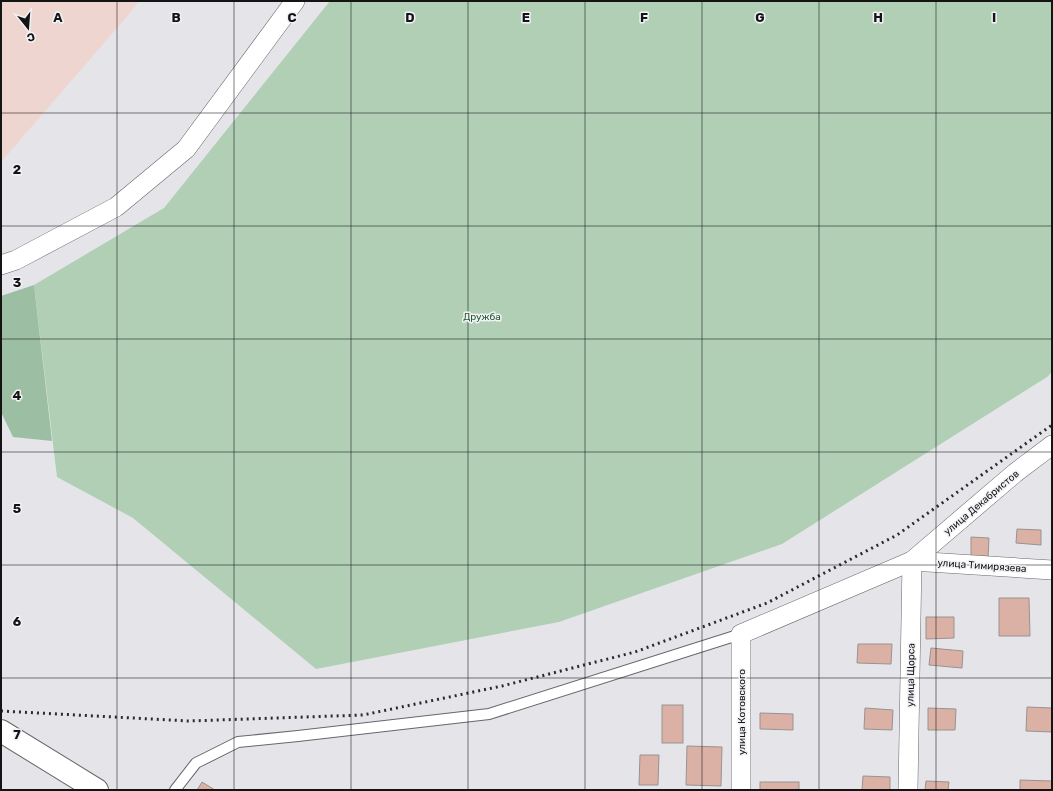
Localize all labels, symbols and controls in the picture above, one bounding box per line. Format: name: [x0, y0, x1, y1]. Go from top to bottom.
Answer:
north arrow: [8, 8, 48, 48]
text: A: [53, 10, 63, 25]
text: B: [171, 10, 181, 25]
text: C: [287, 10, 297, 25]
text: D: [405, 10, 415, 25]
text: E: [522, 10, 530, 25]
text: F: [640, 10, 648, 25]
text: G: [755, 10, 765, 25]
text: H: [873, 10, 883, 25]
text: I: [992, 10, 996, 25]
text: С: [25, 30, 36, 45]
text: 2: [13, 162, 21, 177]
text: 3: [13, 275, 22, 290]
park label: Дружба: [463, 311, 501, 323]
text: 4: [13, 388, 22, 403]
street label: улица Декабристов: [942, 468, 1022, 538]
text: 5: [13, 501, 21, 516]
street label: улица Тимирязева: [937, 557, 1027, 575]
text: 6: [13, 614, 22, 629]
street label: улица Щорса: [904, 643, 918, 707]
street label: улица Котовского: [736, 669, 748, 755]
text: 7: [13, 727, 21, 742]

